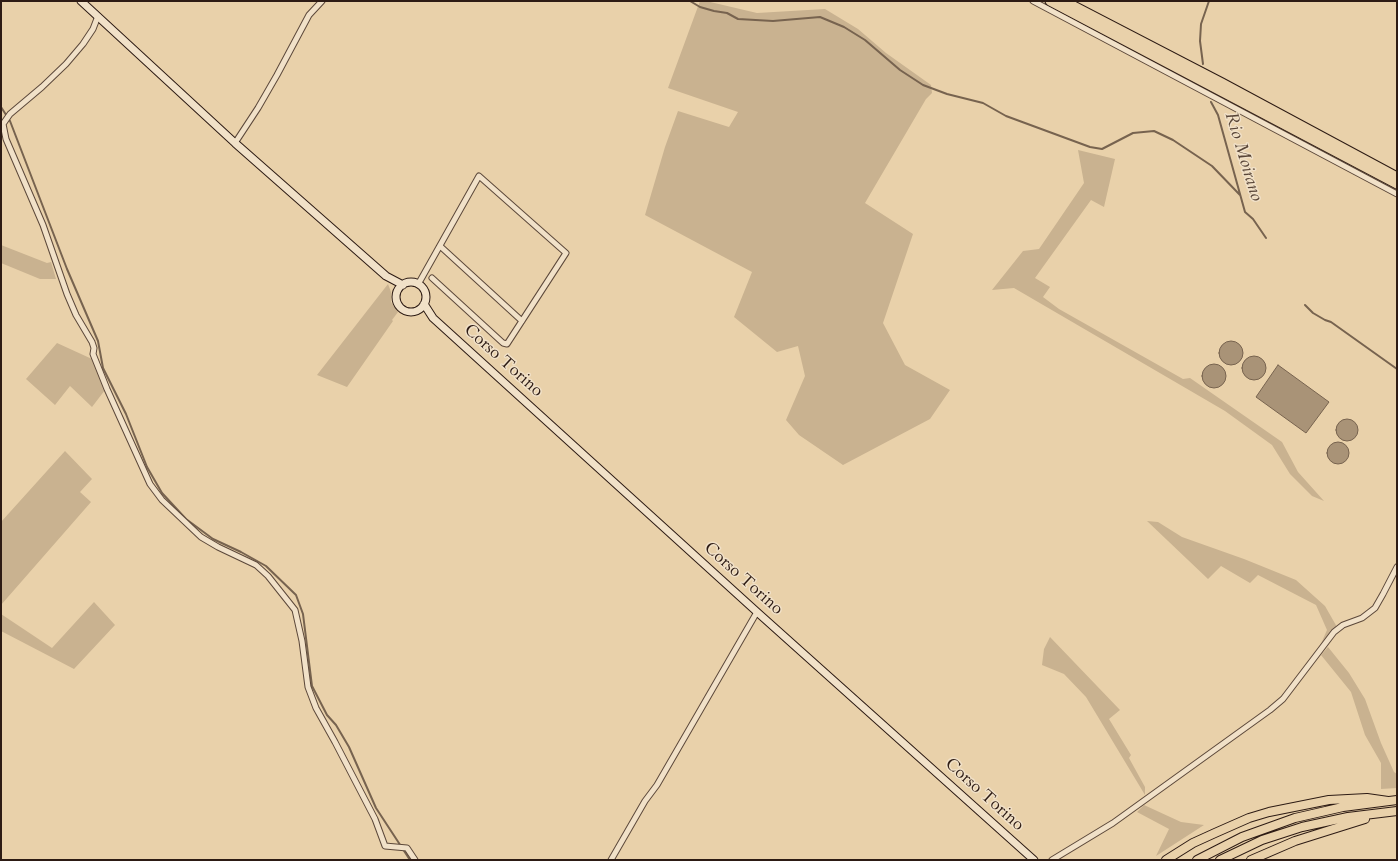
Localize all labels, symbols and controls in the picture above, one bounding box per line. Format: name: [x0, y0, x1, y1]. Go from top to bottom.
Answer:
water label: Rio Moirano: [1219, 110, 1267, 204]
street label: Corso Torino: [459, 320, 547, 402]
street label: Corso Torino: [699, 538, 787, 620]
street label: Corso Torino: [940, 754, 1028, 836]

